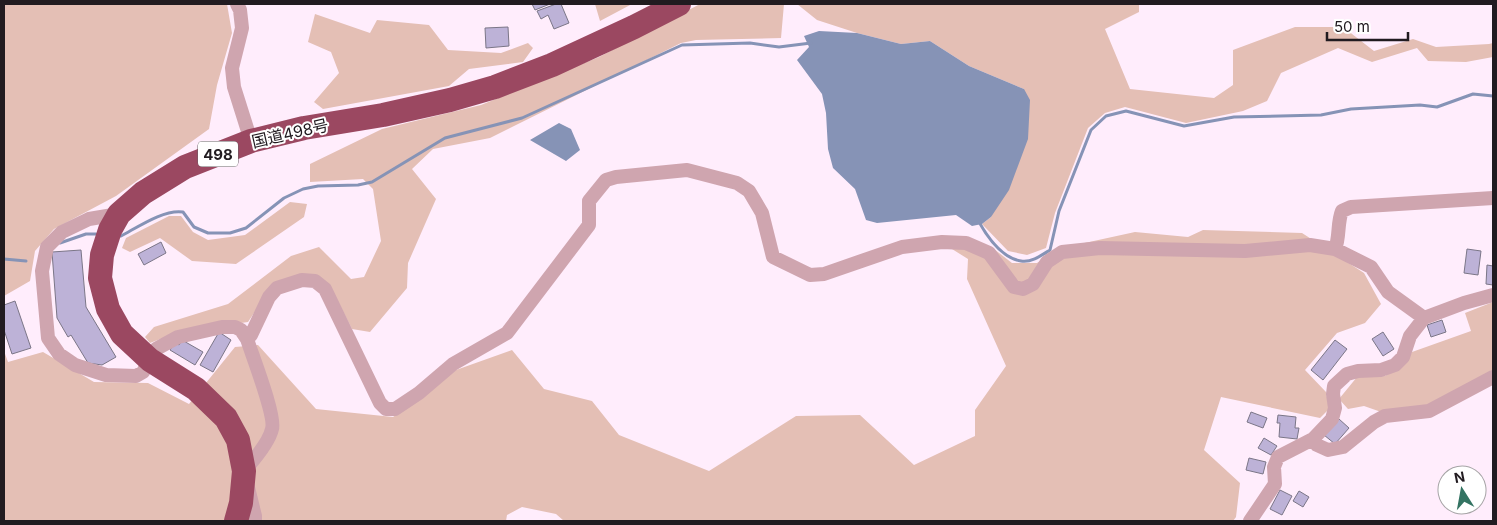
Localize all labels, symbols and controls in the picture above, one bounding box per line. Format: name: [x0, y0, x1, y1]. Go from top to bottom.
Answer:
scale bar: [1327, 10, 1408, 42]
text: 50 m: [1334, 17, 1370, 36]
street label: 国道498号: [250, 114, 330, 152]
road number: 498: [198, 142, 238, 166]
north arrow: [1437, 465, 1487, 515]
text: N: [1453, 467, 1466, 486]

